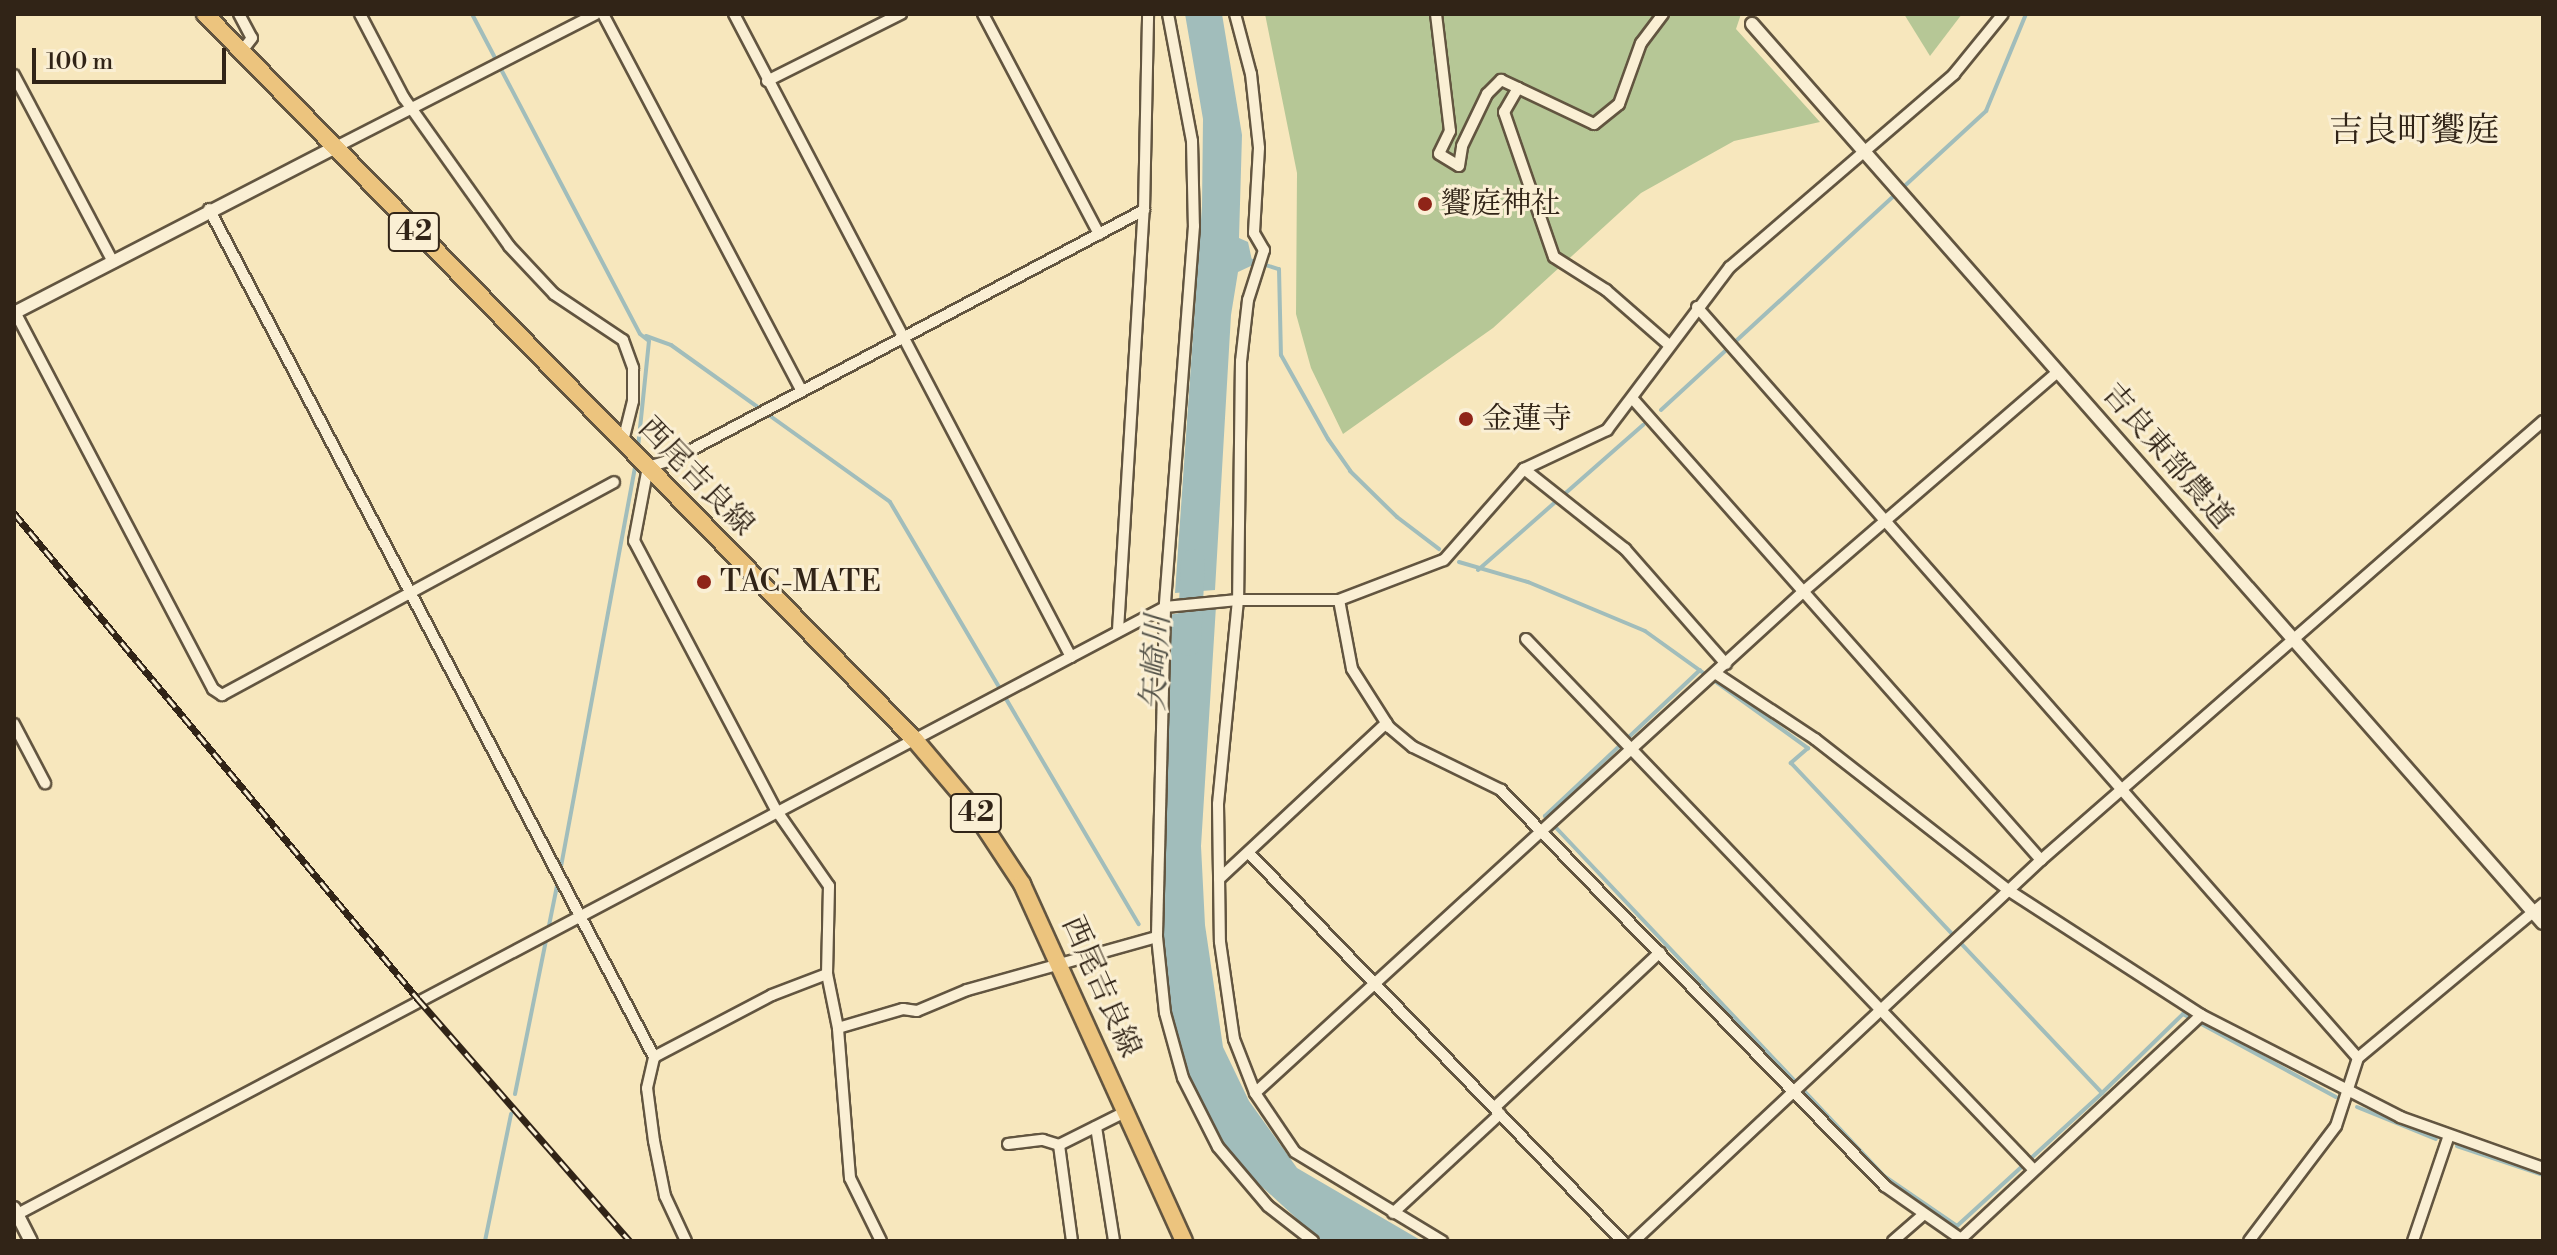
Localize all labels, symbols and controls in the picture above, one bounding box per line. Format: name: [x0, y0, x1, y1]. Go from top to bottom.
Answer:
scale bar: [36, 32, 230, 82]
text: 100 m: [46, 47, 113, 77]
district label: 吉良町饗庭: [2329, 112, 2499, 152]
place label: 饗庭神社: [1441, 186, 1561, 222]
marker: 饗庭神社: [1416, 195, 1434, 213]
road number: 42: [386, 208, 442, 256]
street label: 吉良東部農道: [2094, 376, 2240, 536]
place label: 金蓮寺: [1482, 401, 1572, 437]
marker: 金蓮寺: [1457, 410, 1475, 428]
street label: 西尾吉良線: [631, 411, 761, 543]
place label: TAC-MATE: [720, 564, 881, 600]
marker: TAC-MATE: [695, 573, 713, 591]
water label: 矢崎川: [1134, 614, 1178, 712]
road number: 42: [948, 789, 1004, 837]
street label: 西尾吉良線: [1054, 911, 1148, 1063]

